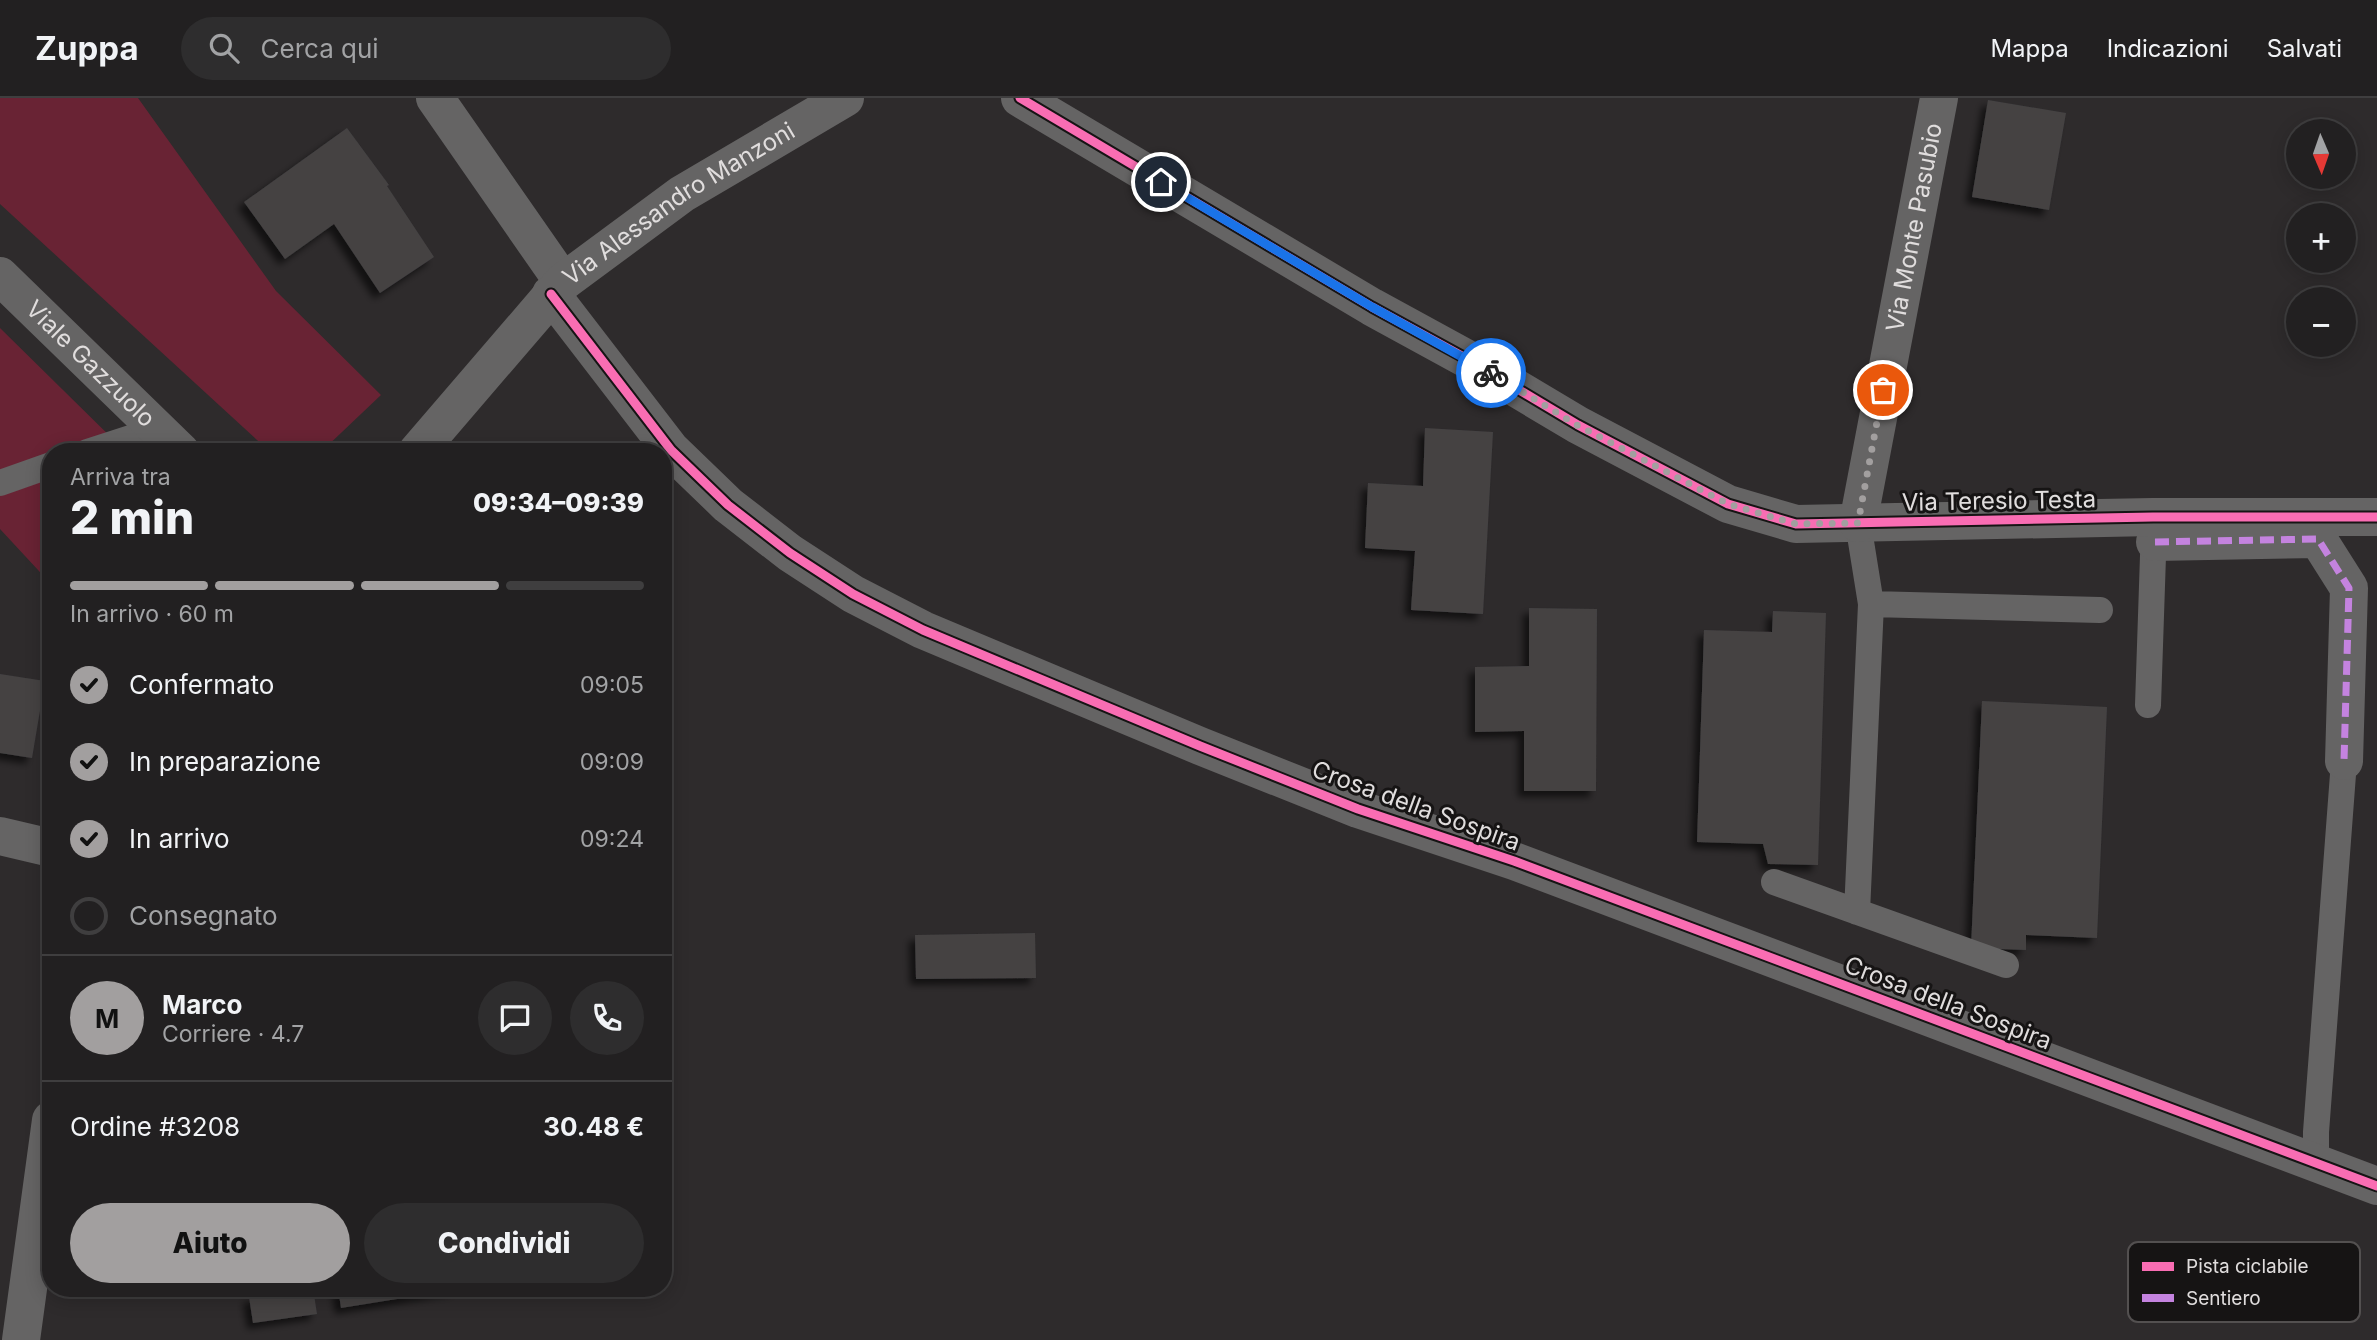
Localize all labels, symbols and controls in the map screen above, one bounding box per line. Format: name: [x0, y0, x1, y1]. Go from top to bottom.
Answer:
search box: [181, 17, 671, 80]
text: Zuppa: [35, 28, 139, 68]
icon: search: [205, 29, 243, 67]
text: Cerca qui: [261, 33, 379, 64]
text: Mappa: [1990, 34, 2069, 63]
text: Indicazioni: [2107, 34, 2229, 63]
text: Salvati: [2267, 34, 2342, 63]
street label: Via Alessandro Manzoni: [557, 116, 800, 291]
north arrow: [2286, 119, 2356, 189]
map controls: [2286, 119, 2356, 357]
street label: Via Monte Pasubio: [1880, 120, 1948, 334]
pin: [1131, 152, 1191, 212]
icon: home: [1142, 163, 1180, 201]
button: +: [2286, 203, 2356, 273]
button: −: [2286, 287, 2356, 357]
street label: Viale Gazzuolo: [20, 294, 161, 433]
courier: [1456, 338, 1526, 408]
icon: bike: [1472, 354, 1510, 392]
pin: [1853, 360, 1913, 420]
icon: bag: [1864, 371, 1902, 409]
text: Arriva tra: [70, 463, 171, 491]
street label: Via Teresio Testa: [1902, 484, 2096, 517]
text: 09:34–09:39: [473, 487, 644, 518]
text: 2 min: [70, 489, 194, 545]
text: In arrivo · 60 m: [70, 600, 234, 628]
icon: check: [70, 666, 108, 704]
text: Confermato: [129, 669, 274, 700]
text: 09:05: [580, 671, 644, 699]
icon: check: [70, 743, 108, 781]
text: In preparazione: [129, 746, 321, 777]
text: 09:09: [580, 748, 644, 776]
street label: Crosa della Sospira: [1308, 754, 1524, 857]
icon: check: [70, 820, 108, 858]
text: In arrivo: [129, 823, 230, 854]
text: 09:24: [580, 825, 644, 853]
text: Consegnato: [129, 900, 278, 931]
street label: Crosa della Sospira: [1841, 950, 2056, 1055]
button: chat: [478, 981, 552, 1055]
button: phone: [570, 981, 644, 1055]
text: Marco: [162, 989, 243, 1020]
text: M: [95, 1003, 119, 1034]
text: Corriere · 4.7: [162, 1020, 304, 1048]
text: Ordine #3208: [70, 1111, 240, 1142]
text: 30.48 €: [543, 1111, 644, 1142]
button: Aiuto: [70, 1203, 350, 1283]
button: Condividi: [364, 1203, 644, 1283]
legend: [2128, 1242, 2360, 1322]
text: Pista ciclabile: [2186, 1255, 2309, 1278]
text: Sentiero: [2186, 1287, 2261, 1310]

